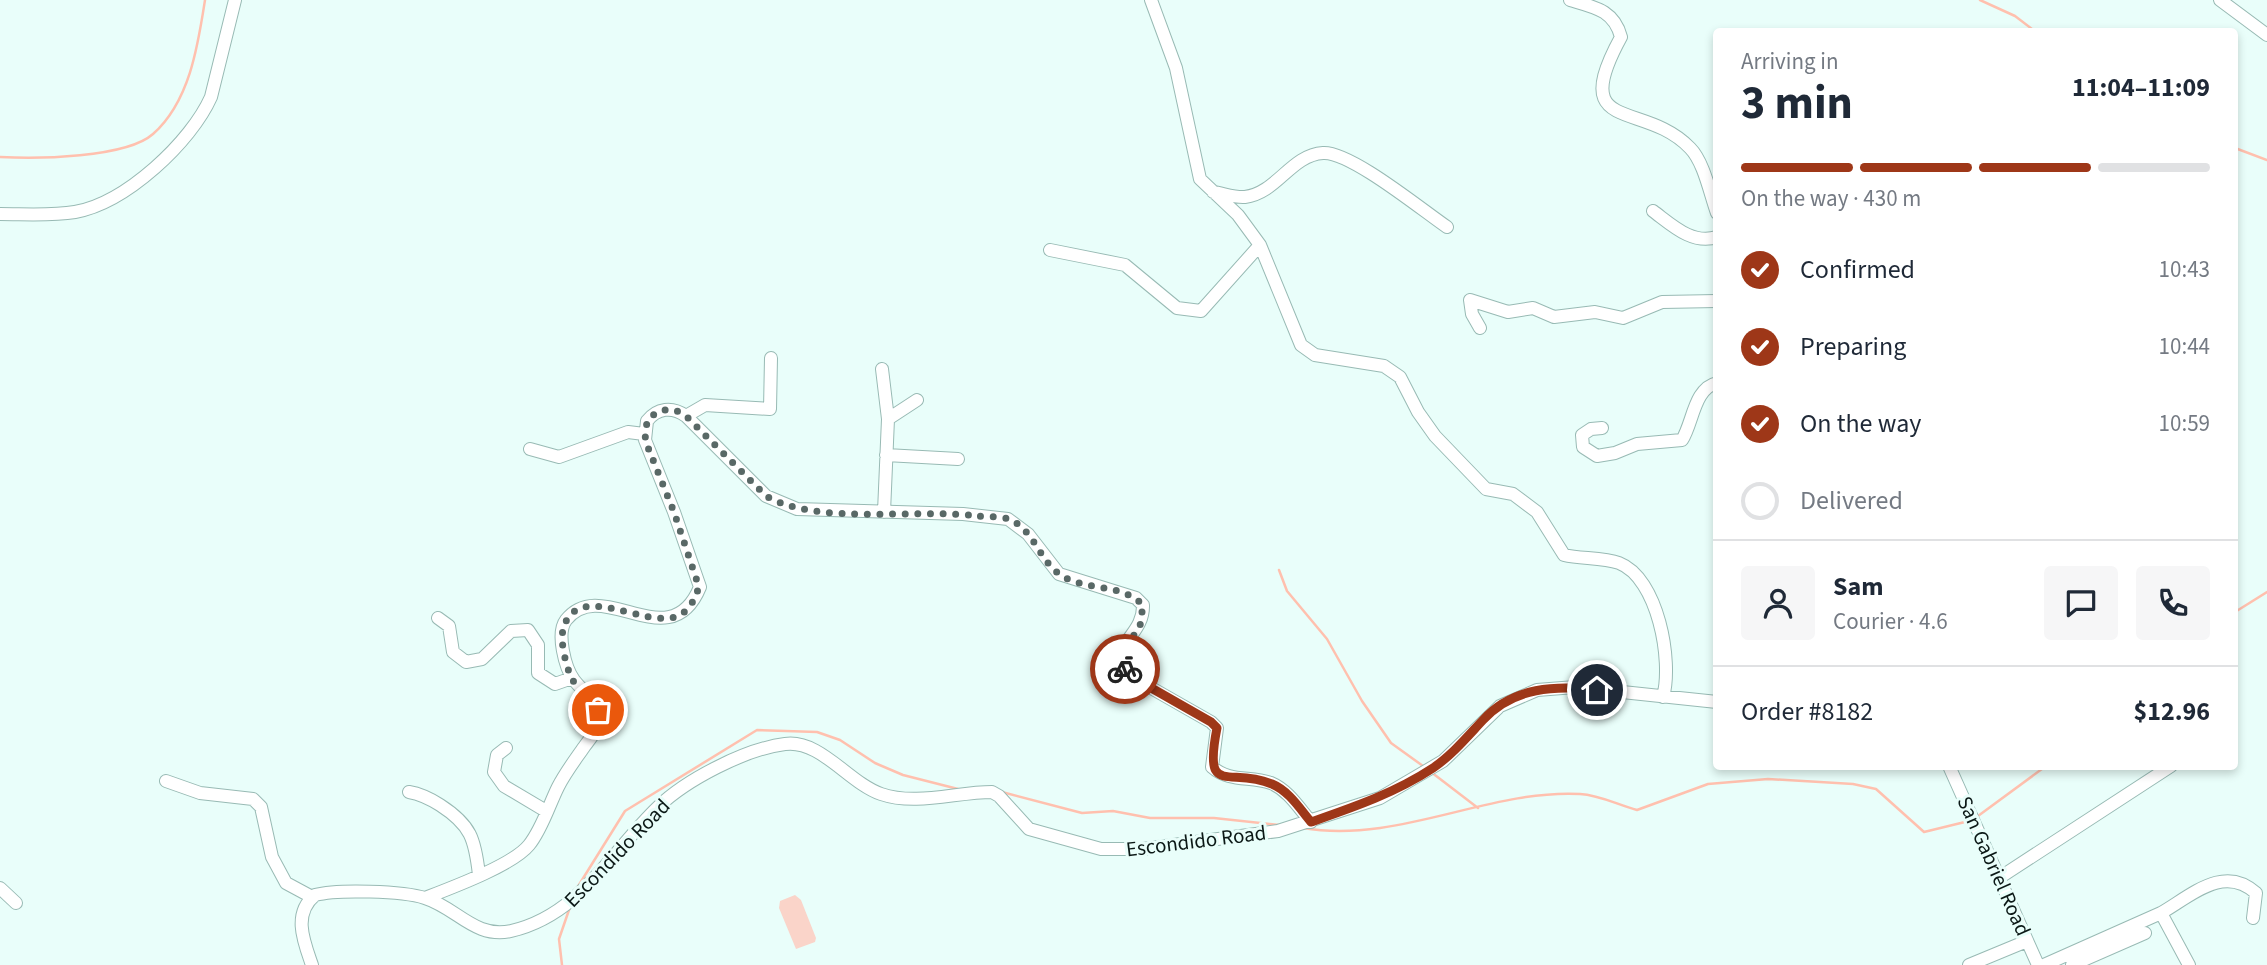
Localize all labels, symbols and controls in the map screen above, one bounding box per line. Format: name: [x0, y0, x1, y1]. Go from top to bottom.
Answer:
text: Arriving in: [1741, 45, 1839, 78]
text: 11:04–11:09: [2072, 69, 2210, 106]
text: 3 min: [1741, 71, 1853, 136]
text: On the way · 430 m: [1741, 182, 1921, 215]
icon: check: [1741, 251, 1779, 289]
text: Confirmed: [1800, 251, 1915, 288]
text: 10:43: [2159, 253, 2210, 286]
icon: check: [1741, 328, 1779, 366]
text: Preparing: [1800, 328, 1906, 365]
text: 10:44: [2159, 330, 2210, 363]
icon: check: [1741, 405, 1779, 443]
text: On the way: [1800, 405, 1921, 442]
text: 10:59: [2159, 407, 2210, 440]
text: Delivered: [1800, 482, 1903, 519]
button: person: [1741, 566, 1815, 640]
button: chat: [2044, 566, 2118, 640]
button: phone: [2136, 566, 2210, 640]
text: Sam: [1833, 568, 1883, 605]
text: Courier · 4.6: [1833, 605, 1948, 638]
courier: [1090, 634, 1160, 704]
icon: bike: [1106, 650, 1144, 688]
pin: [1567, 660, 1627, 720]
icon: home: [1578, 671, 1616, 709]
pin: [568, 680, 628, 740]
icon: bag: [579, 691, 617, 729]
text: Order #8182: [1741, 693, 1873, 730]
text: $12.96: [2134, 693, 2210, 730]
street label: San Gabriel Road: [1950, 791, 2038, 941]
street label: Escondido Road: [557, 792, 677, 914]
street label: Escondido Road: [1124, 818, 1268, 864]

